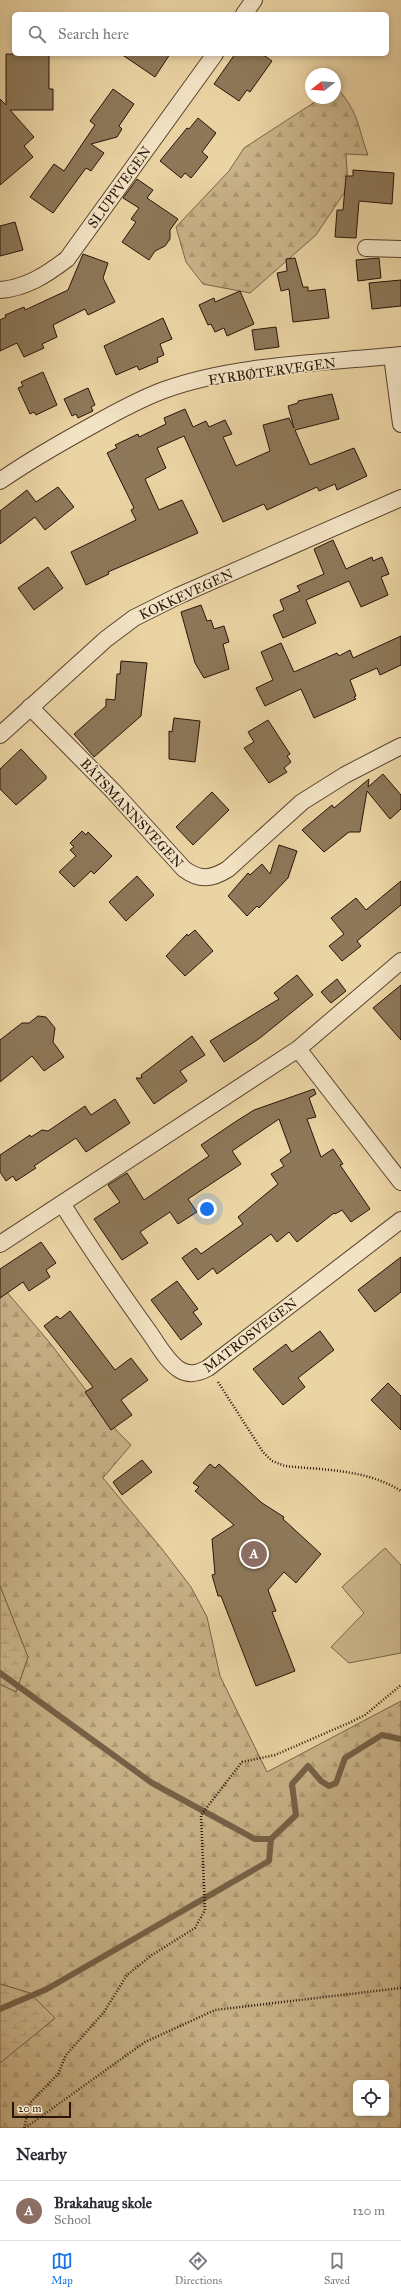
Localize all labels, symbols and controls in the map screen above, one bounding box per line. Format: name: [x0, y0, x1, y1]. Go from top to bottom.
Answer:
search box: [12, 12, 389, 56]
icon: search: [26, 23, 48, 45]
text: Search here: [58, 25, 129, 43]
north arrow: [305, 68, 341, 104]
street label: SLUPPVEGEN: [84, 143, 155, 232]
street label: FYRBØTERVEGEN: [207, 354, 337, 389]
street label: KOKKEVEGEN: [137, 565, 236, 624]
street label: BÅTSMANNSVEGEN: [77, 754, 188, 872]
your location: [197, 1199, 217, 1219]
street label: MATROSVEGEN: [200, 1294, 301, 1376]
pin: A: [241, 1539, 267, 1569]
map controls: [353, 2080, 389, 2116]
button: locate: [353, 2080, 389, 2116]
scale bar: [12, 2100, 71, 2119]
text: 20 m: [18, 2102, 41, 2115]
text: Nearby: [16, 2144, 67, 2165]
text: Brakahaug skole: [54, 2194, 152, 2212]
text: A: [25, 2203, 33, 2219]
text: 120 m: [352, 2203, 385, 2219]
text: School: [54, 2212, 91, 2228]
tab: Map: [51, 2250, 73, 2287]
tab: Directions: [175, 2250, 222, 2287]
tab: Saved: [324, 2250, 350, 2287]

